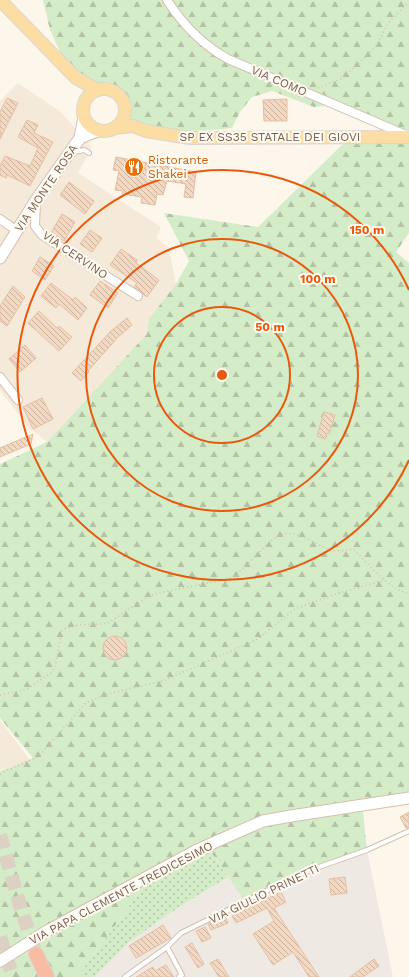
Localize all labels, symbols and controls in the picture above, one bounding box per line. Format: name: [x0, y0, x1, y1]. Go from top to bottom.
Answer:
street label: VIA COMO: [249, 63, 309, 99]
street label: SP EX SS35 STATALE DEI GIOVI: [180, 130, 360, 144]
street label: VIA MONTE ROSA: [12, 142, 80, 234]
place label: Ristorante Shakei: [148, 153, 209, 181]
restaurant icon: Ristorante Shakei: [123, 156, 145, 178]
text: 150 m: [350, 223, 384, 237]
street label: VIA CERVINO: [40, 228, 110, 282]
text: 100 m: [300, 272, 336, 286]
text: 50 m: [255, 320, 285, 334]
centre of rings: [215, 368, 229, 382]
street label: VIA PAPA CLEMENTE TREDICESIMO: [27, 839, 215, 947]
street label: VIA GIULIO PRINETTI: [207, 861, 321, 927]

